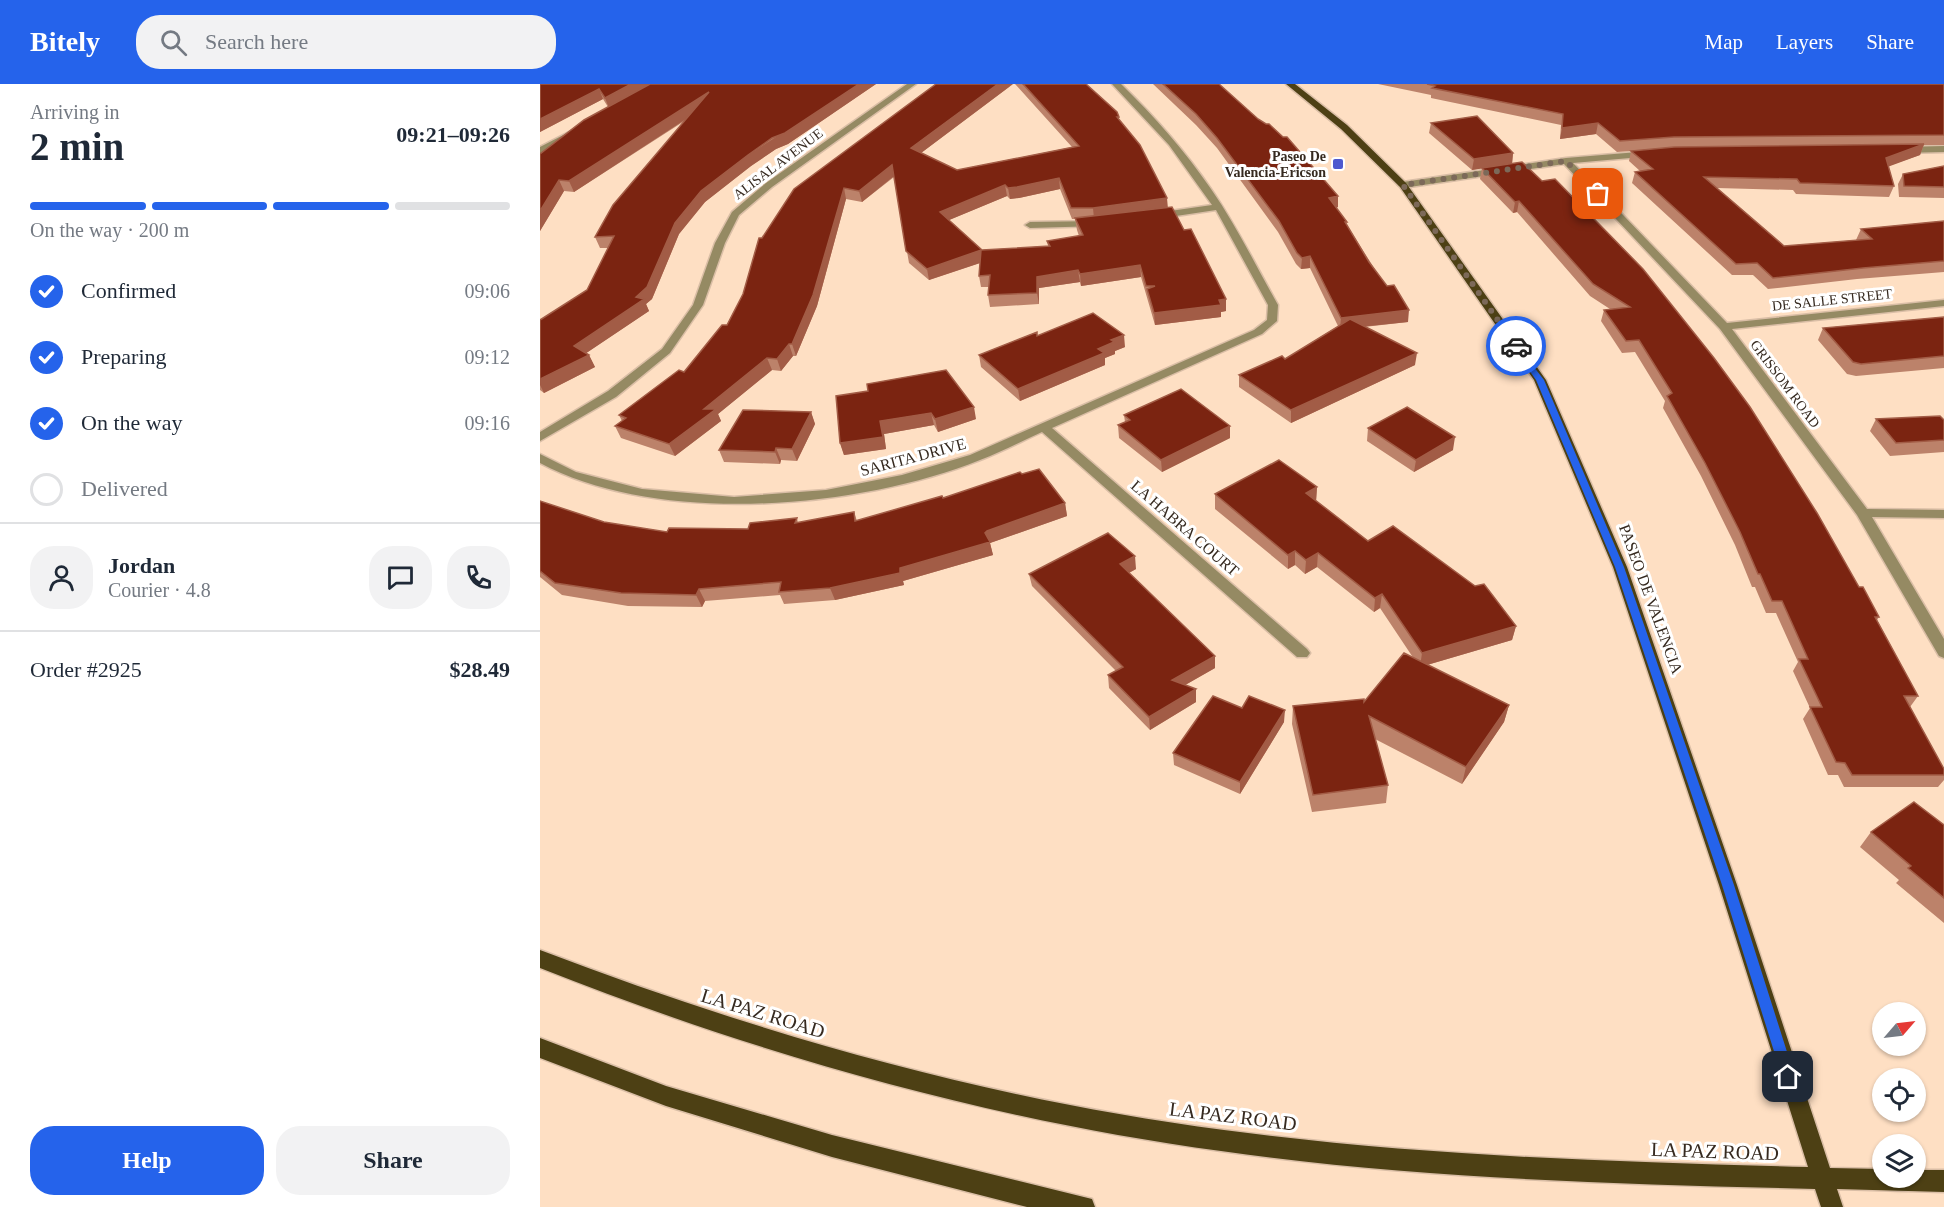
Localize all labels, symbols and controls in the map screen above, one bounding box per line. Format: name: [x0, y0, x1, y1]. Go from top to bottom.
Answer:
search box: [136, 15, 556, 69]
text: Bitely: [30, 26, 100, 57]
icon: search: [157, 26, 190, 59]
text: Search here: [205, 29, 308, 54]
text: Map: [1705, 30, 1743, 54]
text: Layers: [1776, 30, 1833, 54]
text: Share: [1866, 30, 1914, 54]
text: Arriving in: [30, 101, 119, 123]
text: 09:21–09:26: [396, 122, 510, 147]
text: 2 min: [30, 125, 124, 168]
street label: ALISAL AVENUE: [730, 126, 826, 202]
place label: Paseo De Valencia-Ericson: [1225, 149, 1326, 180]
marker: Paseo De Valencia-Ericson: [1331, 157, 1345, 171]
pin: [1572, 168, 1623, 219]
icon: bag: [1581, 177, 1614, 210]
text: On the way · 200 m: [30, 219, 189, 241]
icon: check: [30, 275, 63, 308]
text: Confirmed: [81, 278, 176, 303]
text: 09:06: [464, 280, 510, 302]
street label: DE SALLE STREET: [1771, 286, 1893, 314]
courier: [1486, 316, 1546, 376]
icon: car: [1500, 330, 1533, 363]
street label: GRISSOM ROAD: [1747, 337, 1823, 431]
icon: check: [30, 341, 63, 374]
text: Preparing: [81, 344, 167, 369]
text: 09:12: [464, 346, 510, 368]
icon: check: [30, 407, 63, 440]
text: On the way: [81, 410, 182, 435]
text: 09:16: [464, 412, 510, 434]
street label: SARITA DRIVE: [858, 435, 968, 479]
text: Delivered: [81, 476, 168, 501]
street label: LA HABRA COURT: [1128, 477, 1242, 579]
street label: PASEO DE VALENCIA: [1616, 522, 1686, 677]
button: person: [30, 546, 93, 609]
button: chat: [369, 546, 432, 609]
button: phone: [447, 546, 510, 609]
text: Jordan: [108, 553, 175, 578]
text: Courier · 4.8: [108, 579, 211, 601]
text: Order #2925: [30, 657, 142, 682]
text: $28.49: [450, 657, 510, 682]
street label: LA PAZ ROAD: [698, 984, 828, 1042]
north arrow: [1872, 1002, 1926, 1056]
map controls: [1872, 1002, 1926, 1188]
pin: [1762, 1051, 1813, 1102]
icon: home: [1771, 1060, 1804, 1093]
button: locate: [1872, 1068, 1926, 1122]
street label: LA PAZ ROAD: [1168, 1097, 1298, 1135]
button: Help: [30, 1126, 264, 1195]
button: Share: [276, 1126, 510, 1195]
button: layers: [1872, 1134, 1926, 1188]
street label: LA PAZ ROAD: [1651, 1138, 1779, 1164]

